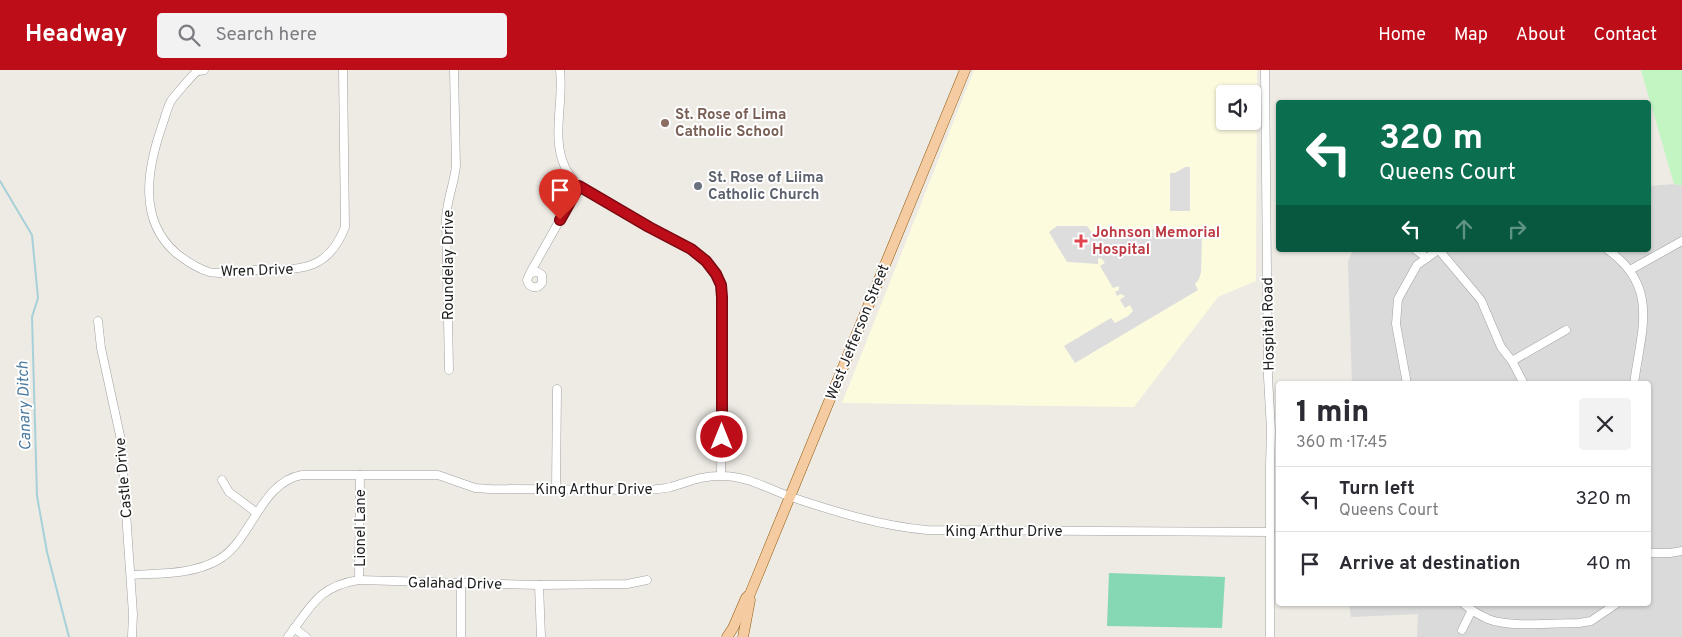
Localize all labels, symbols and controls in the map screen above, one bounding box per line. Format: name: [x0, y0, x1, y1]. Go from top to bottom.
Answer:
search box: [157, 13, 507, 58]
text: Headway: [25, 20, 127, 50]
icon: search: [175, 21, 203, 49]
text: Search here: [215, 23, 317, 47]
text: Home: [1378, 24, 1426, 47]
text: Map: [1454, 24, 1488, 47]
text: About: [1516, 24, 1565, 47]
text: Contact: [1593, 24, 1657, 47]
map controls: [1216, 85, 1261, 130]
button: sound: [1216, 85, 1261, 130]
place label: St. Rose of Lima Catholic School: [675, 106, 786, 142]
marker: St. Rose of Lima Catholic School: [659, 117, 671, 129]
text: 320 m: [1379, 117, 1483, 161]
icon: left: [1296, 120, 1361, 185]
text: Queens Court: [1379, 160, 1516, 187]
pin: [539, 169, 581, 220]
place label: St. Rose of Liima Catholic Church: [708, 169, 824, 205]
icon: arrive: [546, 176, 574, 204]
marker: St. Rose of Liima Catholic Church: [692, 180, 704, 192]
street label: Roundelay Drive: [440, 210, 459, 320]
icon: left: [1397, 215, 1425, 243]
icon: ahead: [1450, 215, 1478, 243]
icon: right: [1503, 215, 1531, 243]
place label: Johnson Memorial Hospital: [1092, 224, 1220, 260]
marker: Johnson Memorial Hospital: [1074, 234, 1088, 248]
street label: Wren Drive: [220, 261, 294, 282]
street label: West Jefferson Street: [822, 262, 894, 403]
street label: Hospital Road: [1259, 277, 1280, 371]
water label: Canary Ditch: [13, 361, 37, 451]
text: 1 min: [1296, 395, 1369, 432]
button: close: [1579, 398, 1631, 450]
position arrow: [695, 410, 747, 462]
text: 360 m · 17:45: [1296, 433, 1387, 453]
street label: Castle Drive: [112, 437, 137, 519]
text: Turn left: [1339, 477, 1415, 501]
street label: King Arthur Drive: [535, 481, 653, 500]
icon: left: [1296, 485, 1324, 513]
text: 320 m: [1576, 487, 1631, 511]
street label: Lionel Lane: [352, 489, 371, 567]
text: Queens Court: [1339, 501, 1439, 521]
street label: King Arthur Drive: [945, 523, 1063, 542]
icon: arrive: [1296, 550, 1324, 578]
text: Arrive at destination: [1339, 552, 1520, 576]
text: 40 m: [1586, 552, 1631, 576]
street label: Galahad Drive: [408, 574, 502, 595]

